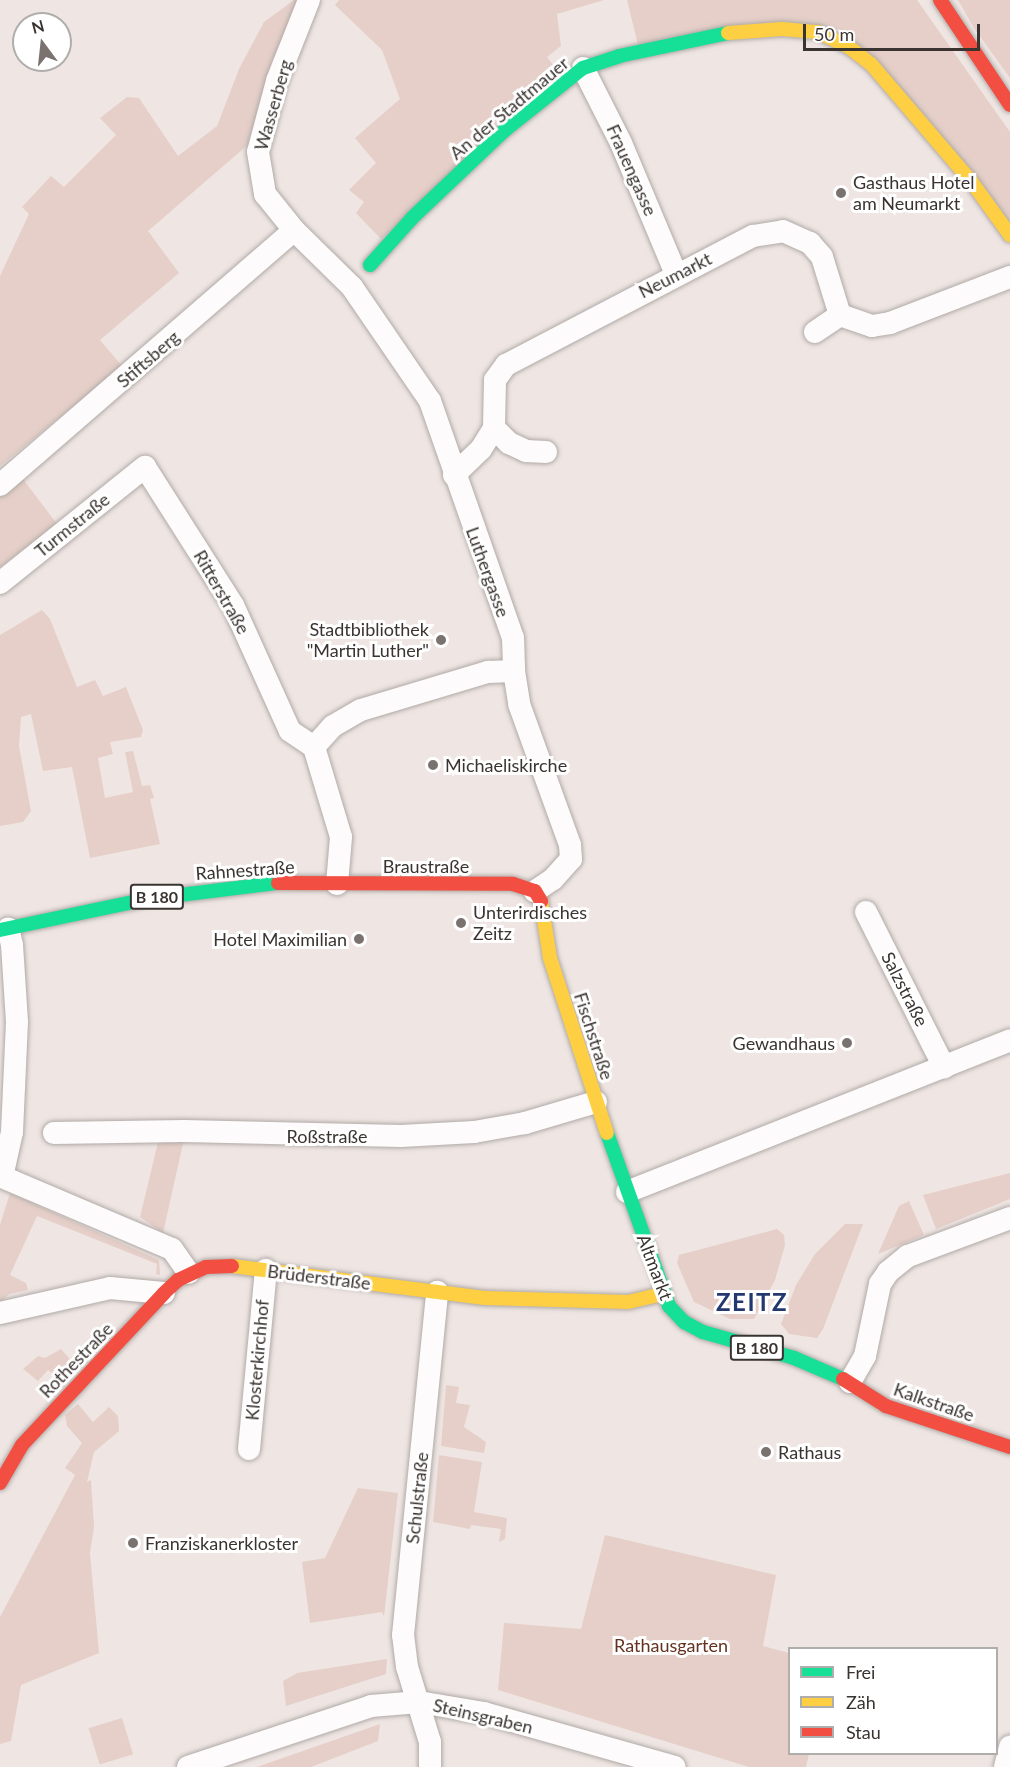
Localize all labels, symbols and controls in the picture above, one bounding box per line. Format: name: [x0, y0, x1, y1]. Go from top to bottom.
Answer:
north arrow: [12, 12, 72, 72]
scale bar: [806, 12, 983, 50]
text: N: [29, 15, 46, 37]
text: 50 m: [814, 23, 854, 45]
street label: An der Stadtmauer: [445, 52, 573, 164]
street label: Wasserberg: [250, 57, 296, 153]
street label: Frauengasse: [602, 121, 662, 219]
place label: Gasthaus Hotel am Neumarkt: [853, 172, 974, 214]
marker: Gasthaus Hotel am Neumarkt: [834, 186, 848, 200]
street label: Neumarkt: [635, 247, 715, 303]
street label: Stiftsberg: [112, 326, 184, 392]
street label: Turmstraße: [30, 488, 114, 562]
street label: Luthergasse: [462, 524, 514, 620]
street label: Ritterstraße: [189, 546, 255, 638]
place label: Stadtbibliothek "Martin Luther": [307, 619, 429, 662]
marker: Stadtbibliothek "Martin Luther": [434, 633, 448, 647]
place label: Michaeliskirche: [445, 754, 567, 776]
marker: Michaeliskirche: [426, 758, 440, 772]
street label: Braustraße: [383, 855, 469, 877]
street label: Rahnestraße: [195, 856, 295, 884]
road number: B 180: [128, 884, 186, 910]
place label: Unterirdisches Zeitz: [473, 902, 587, 944]
marker: Unterirdisches Zeitz: [454, 916, 468, 930]
place label: Hotel Maximilian: [213, 928, 347, 950]
marker: Hotel Maximilian: [352, 932, 366, 946]
street label: Salzstraße: [877, 948, 933, 1030]
street label: Fischstraße: [570, 990, 618, 1082]
place label: Gewandhaus: [733, 1032, 835, 1054]
marker: Gewandhaus: [840, 1036, 854, 1050]
street label: Roßstraße: [287, 1125, 367, 1147]
street label: Altmarkt: [633, 1231, 677, 1303]
street label: Brüderstraße: [266, 1260, 372, 1294]
district label: ZEITZ: [716, 1288, 788, 1316]
street label: Klosterkirchhof: [241, 1299, 273, 1421]
street label: Rothestraße: [35, 1318, 117, 1402]
road number: B 180: [728, 1335, 786, 1361]
street label: Kalkstraße: [891, 1378, 977, 1426]
place label: Rathaus: [778, 1441, 841, 1463]
marker: Rathaus: [759, 1445, 773, 1459]
street label: Schulstraße: [401, 1451, 433, 1545]
place label: Franziskanerkloster: [145, 1532, 298, 1554]
marker: Franziskanerkloster: [126, 1536, 140, 1550]
park label: Rathausgarten: [614, 1634, 728, 1656]
legend: [788, 1647, 998, 1755]
text: Frei: [846, 1661, 875, 1683]
text: Zäh: [846, 1691, 876, 1713]
street label: Steinsgraben: [431, 1694, 535, 1738]
text: Stau: [846, 1721, 881, 1743]

